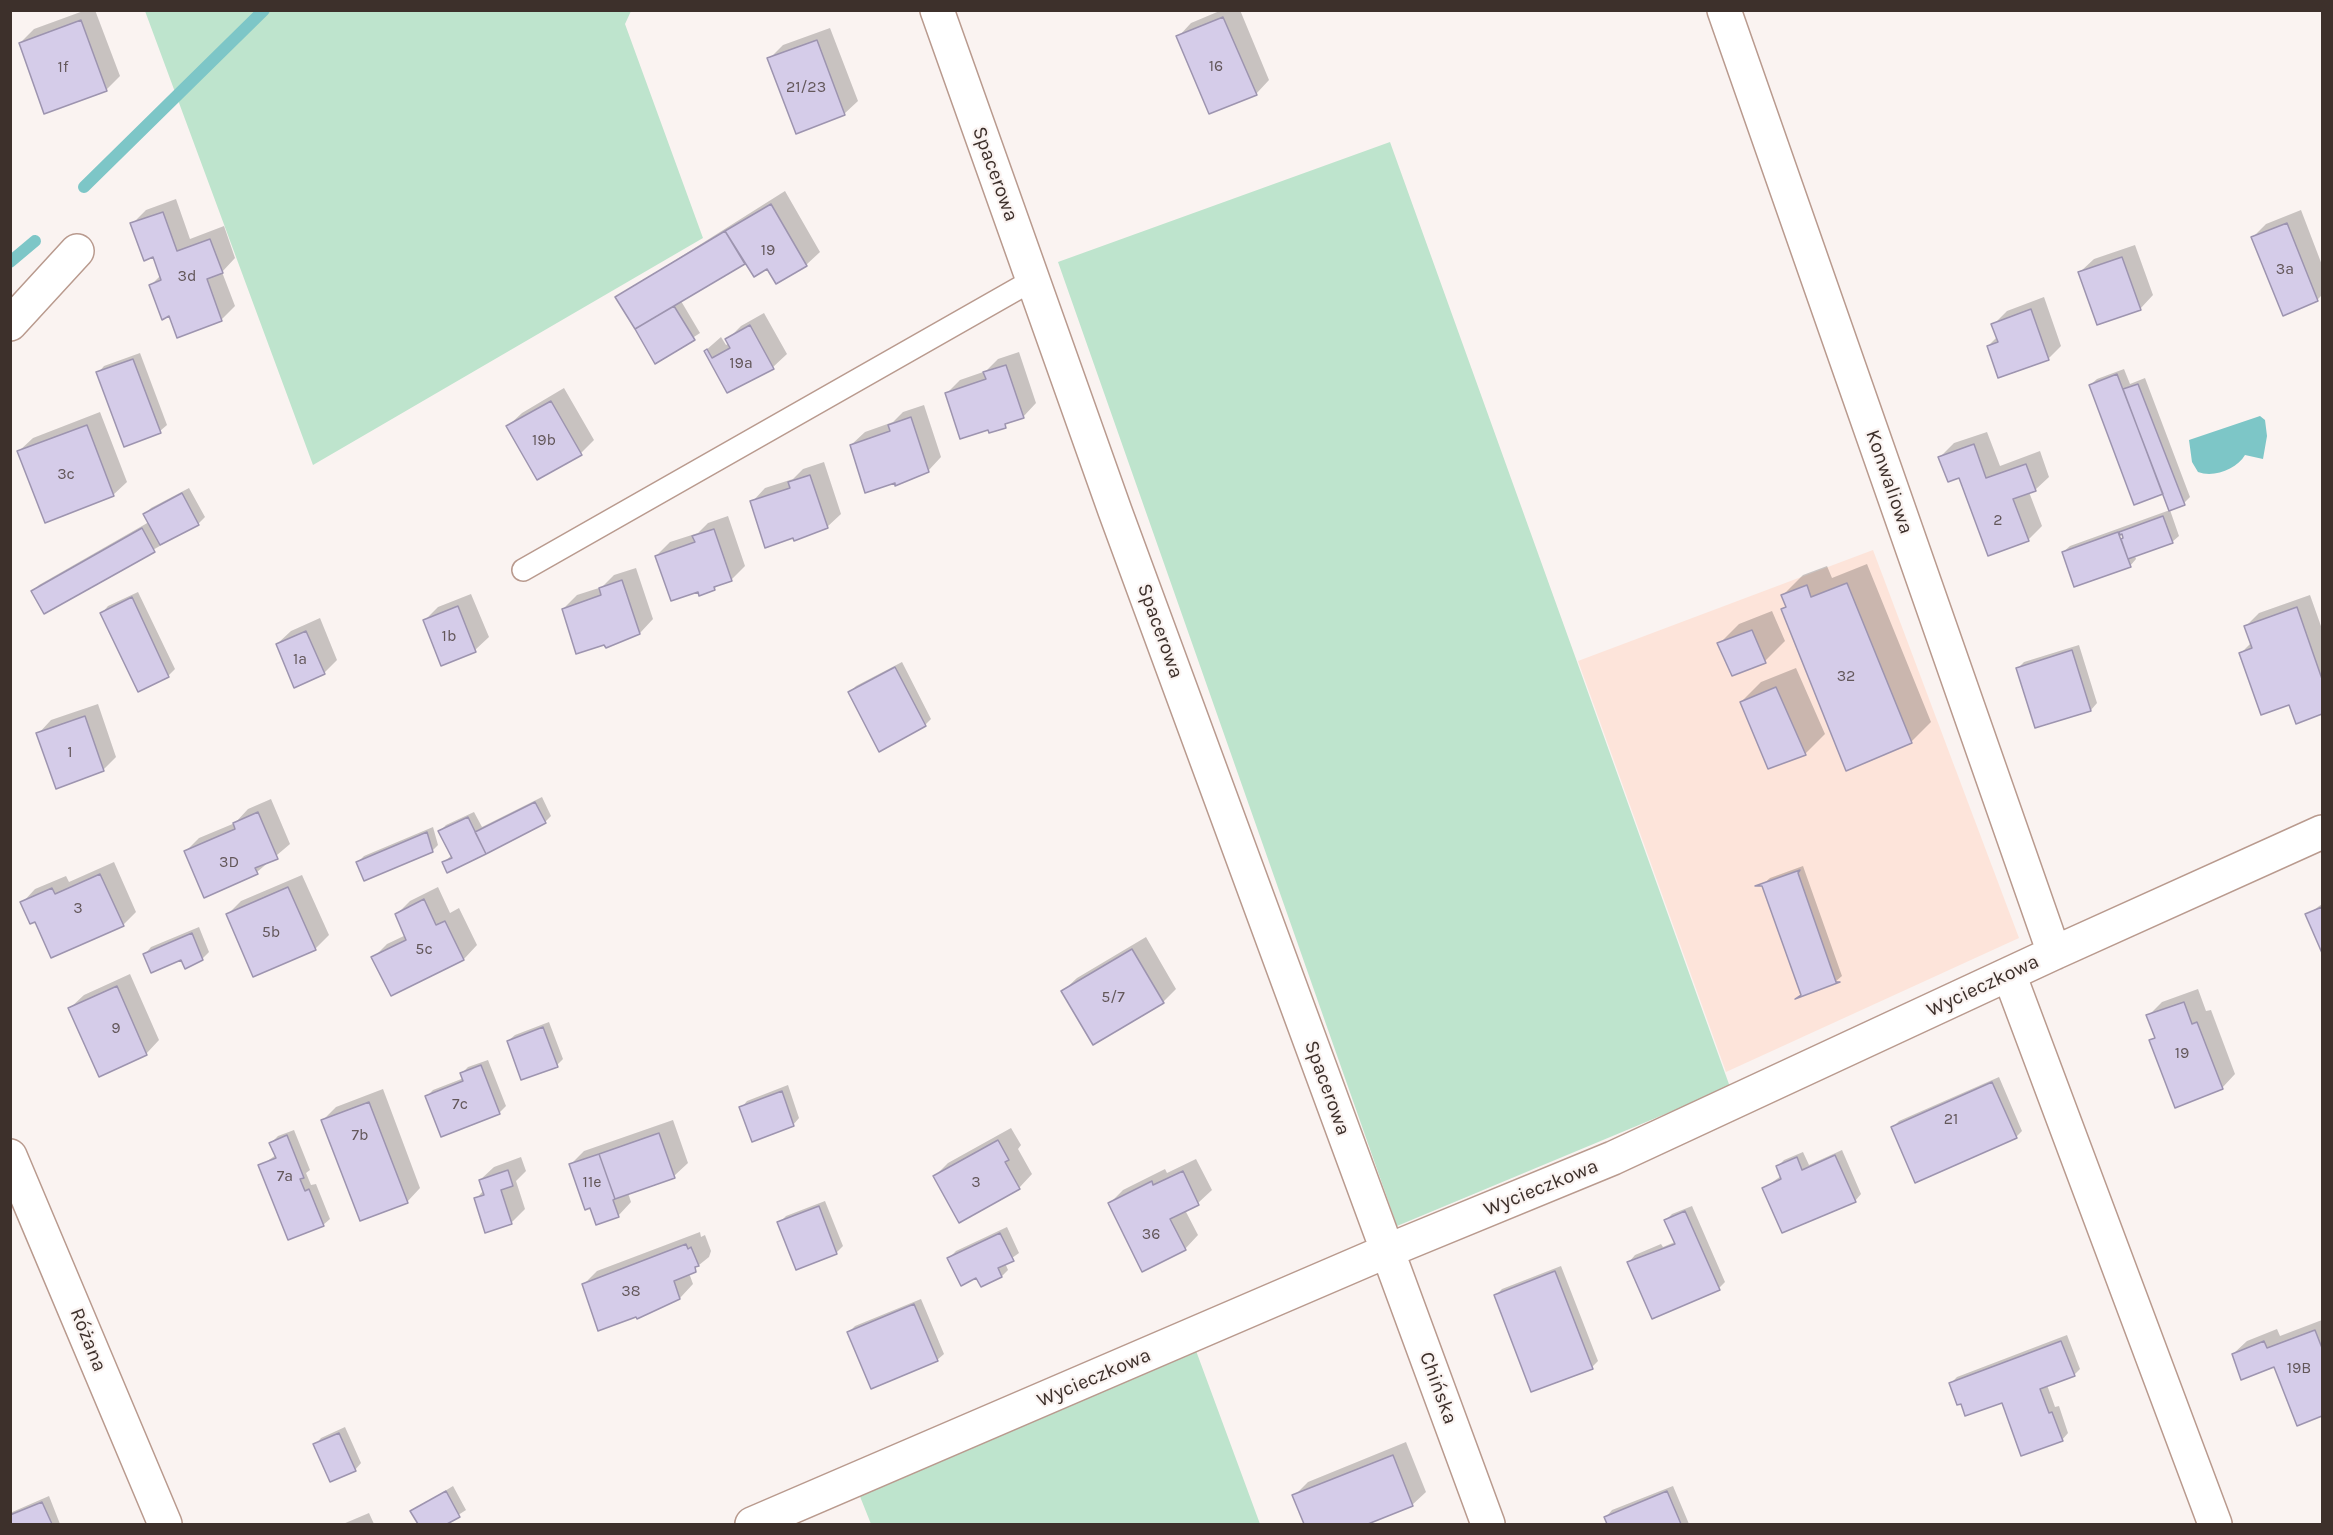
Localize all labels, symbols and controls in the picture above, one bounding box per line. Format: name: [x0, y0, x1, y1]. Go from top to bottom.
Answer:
house number: 16: [1209, 56, 1223, 76]
house number: 1f: [58, 57, 68, 77]
house number: 21/23: [786, 77, 826, 97]
street label: Spacerowa: [967, 123, 1023, 225]
house number: 19: [761, 240, 775, 260]
house number: 3a: [2276, 259, 2294, 279]
house number: 3d: [178, 266, 196, 286]
house number: 19a: [729, 353, 753, 373]
street label: Konwaliowa: [1860, 427, 1918, 537]
house number: 19b: [532, 430, 556, 450]
house number: 3c: [57, 464, 75, 484]
house number: 2: [1993, 510, 2003, 530]
street label: Spacerowa: [1132, 580, 1188, 682]
house number: 1b: [442, 626, 456, 646]
house number: 1a: [293, 649, 307, 669]
house number: 32: [1837, 666, 1855, 686]
house number: 1: [67, 742, 73, 762]
house number: 3D: [219, 852, 239, 872]
house number: 3: [73, 898, 83, 918]
house number: 5b: [262, 922, 280, 942]
house number: 5c: [415, 939, 433, 959]
street label: Wycieczkowa: [1923, 950, 2043, 1022]
house number: 5/7: [1101, 987, 1125, 1007]
house number: 9: [111, 1018, 121, 1038]
street label: Spacerowa: [1299, 1037, 1355, 1139]
house number: 19: [2175, 1043, 2189, 1063]
house number: 7c: [452, 1094, 468, 1114]
house number: 21: [1944, 1109, 1958, 1129]
house number: 7b: [352, 1125, 368, 1145]
street label: Wycieczkowa: [1480, 1154, 1602, 1222]
house number: 7a: [277, 1166, 293, 1186]
house number: 11e: [583, 1172, 601, 1192]
house number: 3: [971, 1172, 981, 1192]
house number: 36: [1142, 1224, 1160, 1244]
house number: 38: [621, 1281, 641, 1301]
street label: Różana: [64, 1305, 112, 1375]
street label: Wycieczkowa: [1034, 1343, 1154, 1413]
street label: Chińska: [1414, 1349, 1462, 1427]
house number: 19B: [2287, 1358, 2311, 1378]

